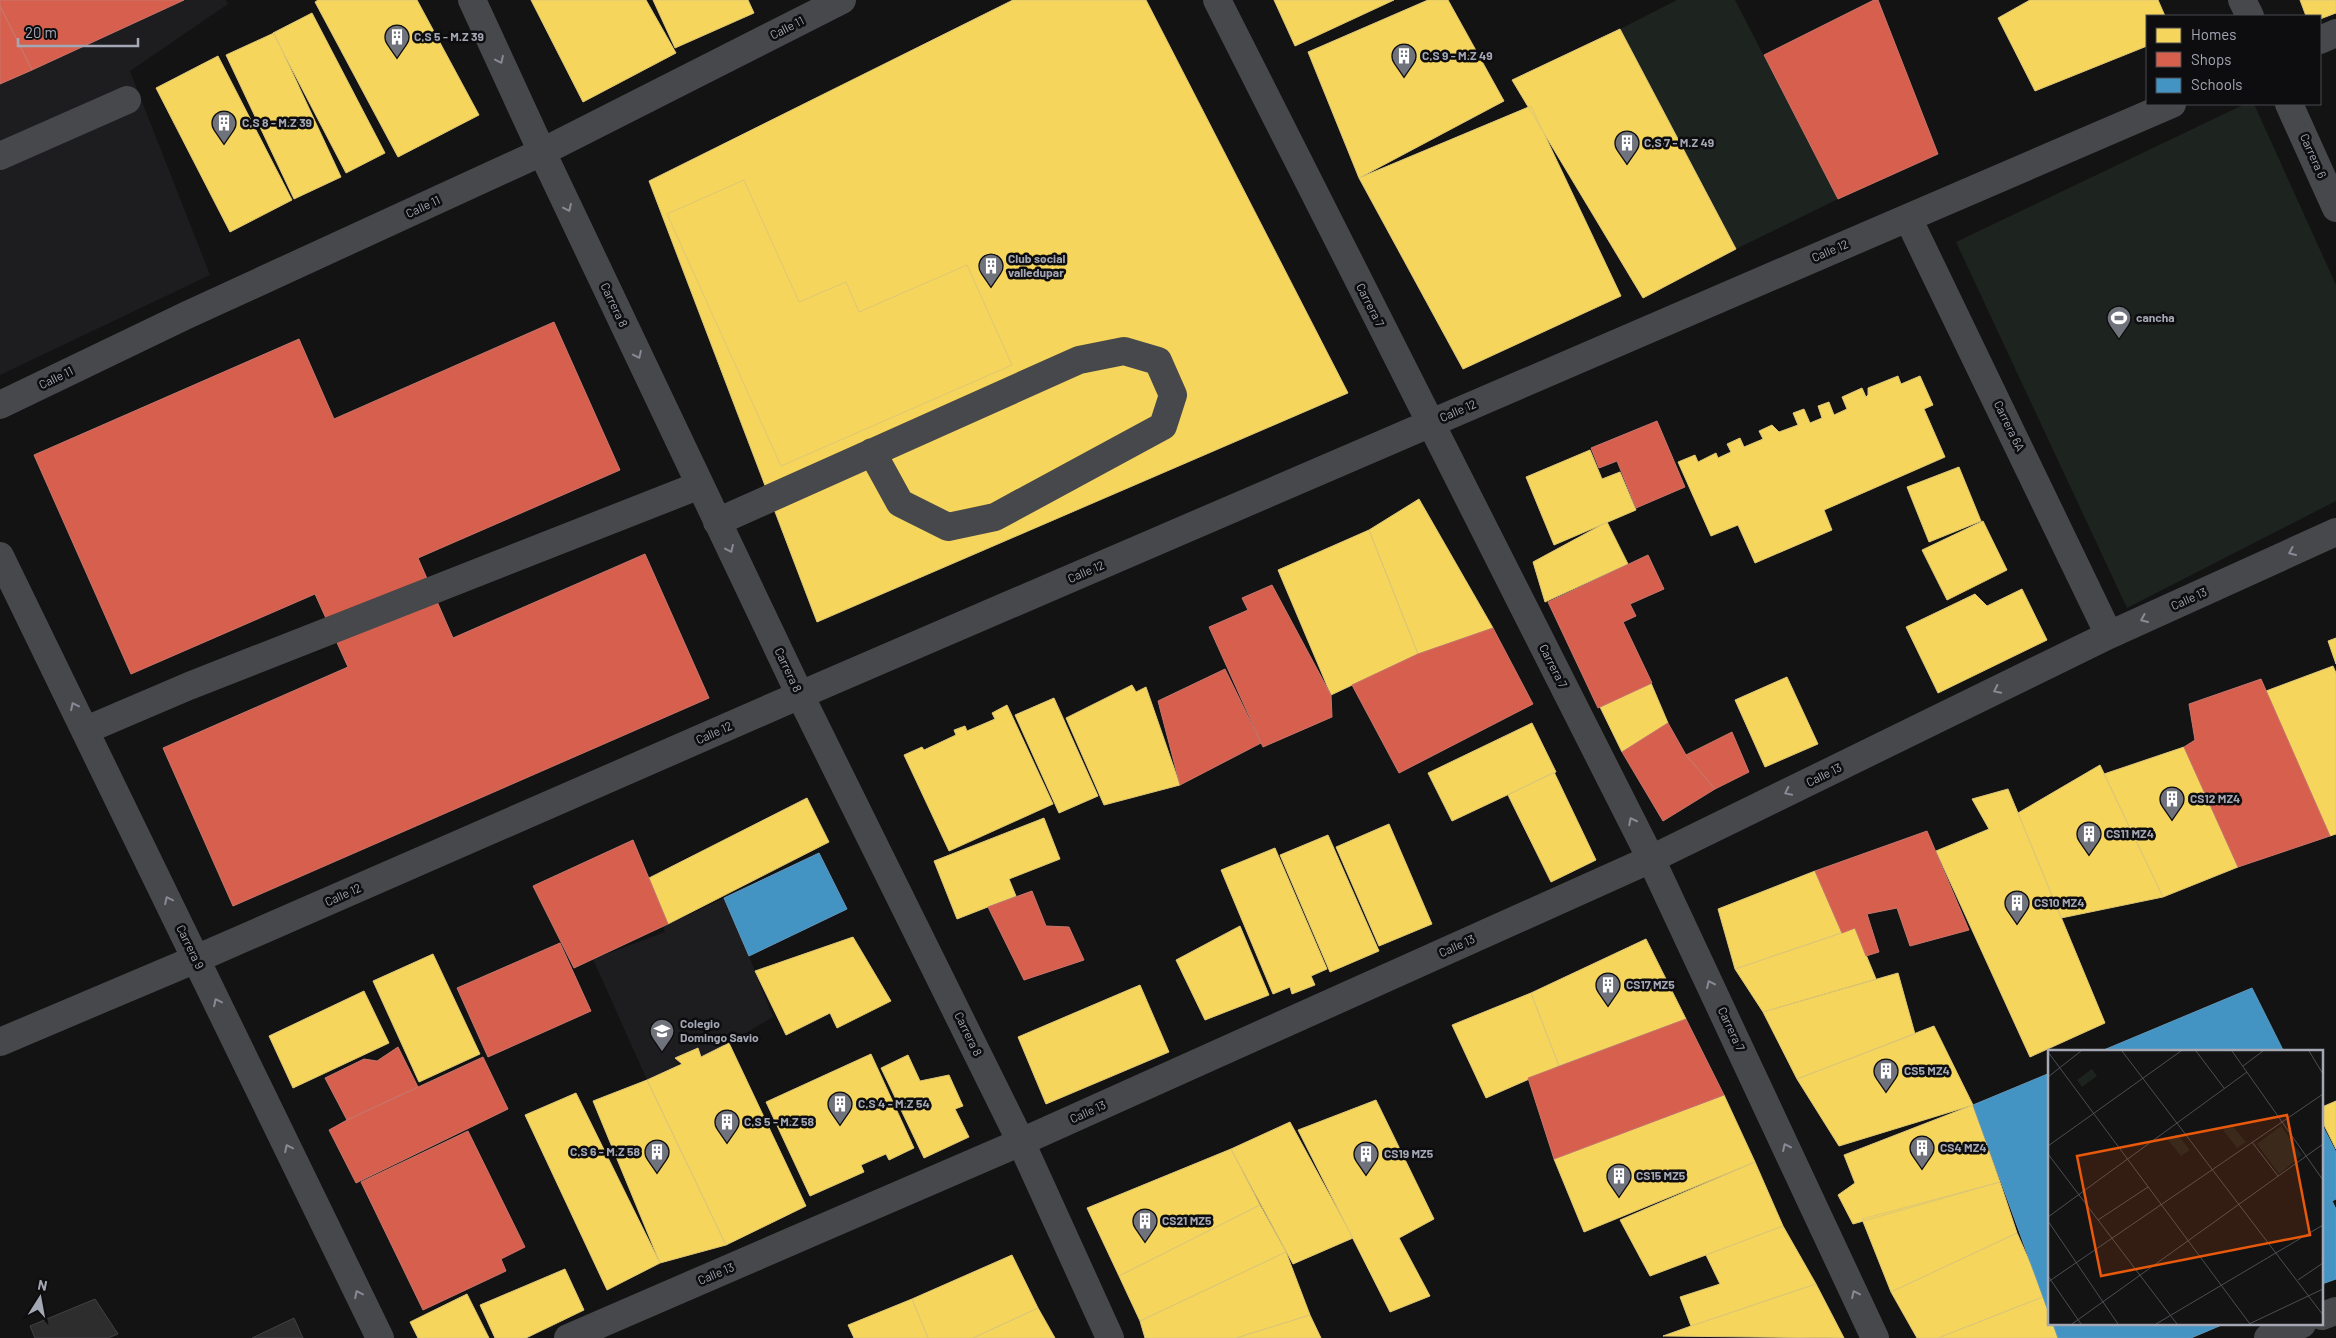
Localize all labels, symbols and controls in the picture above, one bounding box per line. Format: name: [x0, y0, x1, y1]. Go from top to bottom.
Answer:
street label: Calle 11: [767, 13, 806, 42]
scale bar: [18, 15, 138, 47]
legend: [2146, 15, 2321, 105]
text: 20 m: [25, 23, 57, 41]
building icon: C.S 5 - M.Z 39: [384, 24, 410, 58]
text: Homes: [2191, 25, 2236, 43]
place label: C.S 5 - M.Z 39: [414, 29, 484, 43]
building icon: C.S 9 - M.Z 49: [1391, 43, 1417, 77]
place label: C.S 9 - M.Z 49: [1422, 48, 1493, 62]
text: Shops: [2191, 50, 2231, 68]
one-way arrow: [494, 55, 504, 64]
text: Schools: [2191, 75, 2243, 93]
building icon: C.S 8 - M.Z 39: [211, 110, 237, 144]
place label: C.S 8 - M.Z 39: [242, 115, 312, 129]
building icon: C.S 7 - M.Z 49: [1614, 130, 1640, 164]
street label: Carrera 6: [2298, 131, 2330, 180]
place label: C.S 7 - M.Z 49: [1644, 135, 1714, 149]
street label: Calle 11: [403, 192, 442, 220]
one-way arrow: [562, 203, 572, 212]
street label: Calle 12: [1809, 236, 1850, 264]
place label: Club social valledupar: [1008, 251, 1066, 279]
building icon: Club social valledupar: [978, 253, 1004, 287]
street label: Carrera 8: [599, 280, 631, 329]
street label: Carrera 7: [1354, 280, 1388, 329]
sports icon: cancha: [2106, 305, 2132, 339]
place label: cancha: [2136, 310, 2175, 324]
one-way arrow: [632, 349, 642, 358]
street label: Calle 11: [36, 363, 75, 391]
street label: Calle 12: [1437, 396, 1478, 424]
street label: Carrera 6A: [1992, 398, 2028, 453]
one-way arrow: [724, 544, 735, 553]
one-way arrow: [2288, 546, 2297, 556]
street label: Calle 12: [1065, 557, 1106, 585]
street label: Calle 13: [2168, 584, 2209, 612]
one-way arrow: [2140, 613, 2149, 624]
street label: Carrera 7: [1537, 641, 1571, 690]
street label: Carrera 8: [773, 645, 805, 694]
one-way arrow: [1993, 683, 2002, 694]
one-way arrow: [70, 702, 80, 711]
street label: Calle 12: [693, 718, 734, 746]
street label: Calle 13: [1803, 759, 1844, 789]
one-way arrow: [1785, 786, 1794, 796]
building icon: CS12 MZ4: [2159, 786, 2185, 820]
place label: CS12 MZ4: [2190, 791, 2240, 805]
one-way arrow: [1628, 817, 1638, 826]
building icon: CS11 MZ4: [2076, 821, 2102, 855]
place label: CS11 MZ4: [2106, 826, 2154, 840]
street label: Calle 12: [322, 880, 363, 908]
building icon: CS10 MZ4: [2004, 890, 2030, 924]
place label: CS10 MZ4: [2034, 895, 2084, 909]
one-way arrow: [164, 896, 174, 905]
street label: Carrera 9: [174, 922, 208, 971]
street label: Calle 13: [1436, 931, 1477, 959]
building icon: CS17 MZ5: [1595, 972, 1621, 1006]
place label: CS17 MZ5: [1626, 977, 1675, 991]
one-way arrow: [1705, 980, 1716, 989]
one-way arrow: [213, 998, 223, 1007]
street label: Carrera 7: [1716, 1004, 1748, 1053]
street label: Carrera 8: [952, 1009, 986, 1058]
place label: Colegio Domingo Savio: [680, 1016, 759, 1044]
school or university icon: Colegio Domingo Savio: [649, 1018, 675, 1052]
inset map: [2048, 1050, 2324, 1326]
building icon: CS5 MZ4: [1873, 1058, 1899, 1092]
place label: CS5 MZ4: [1904, 1063, 1950, 1077]
building icon: C.S 4 - M.Z 54: [827, 1091, 853, 1125]
place label: C.S 4 - M.Z 54: [858, 1096, 930, 1110]
street label: Calle 13: [1067, 1097, 1108, 1125]
building icon: C.S 5 - M.Z 58: [714, 1109, 740, 1143]
place label: C.S 5 - M.Z 58: [744, 1114, 815, 1128]
building icon: CS4 MZ4: [1909, 1135, 1935, 1169]
building icon: C.S 6 - M.Z 58: [644, 1139, 670, 1173]
place label: CS4 MZ4: [1940, 1140, 1987, 1154]
building icon: CS19 MZ5: [1353, 1141, 1379, 1175]
one-way arrow: [1782, 1143, 1792, 1152]
one-way arrow: [283, 1144, 294, 1153]
place label: C.S 6 - M.Z 58: [570, 1144, 641, 1158]
place label: CS19 MZ5: [1384, 1146, 1434, 1160]
building icon: CS15 MZ5: [1606, 1163, 1632, 1197]
place label: CS15 MZ5: [1636, 1168, 1686, 1182]
building icon: CS21 MZ5: [1132, 1208, 1158, 1242]
place label: CS21 MZ5: [1162, 1213, 1212, 1227]
street label: Calle 13: [695, 1259, 736, 1287]
north arrow: [15, 1273, 65, 1323]
text: N: [36, 1276, 49, 1294]
one-way arrow: [354, 1290, 365, 1299]
one-way arrow: [1850, 1290, 1861, 1299]

